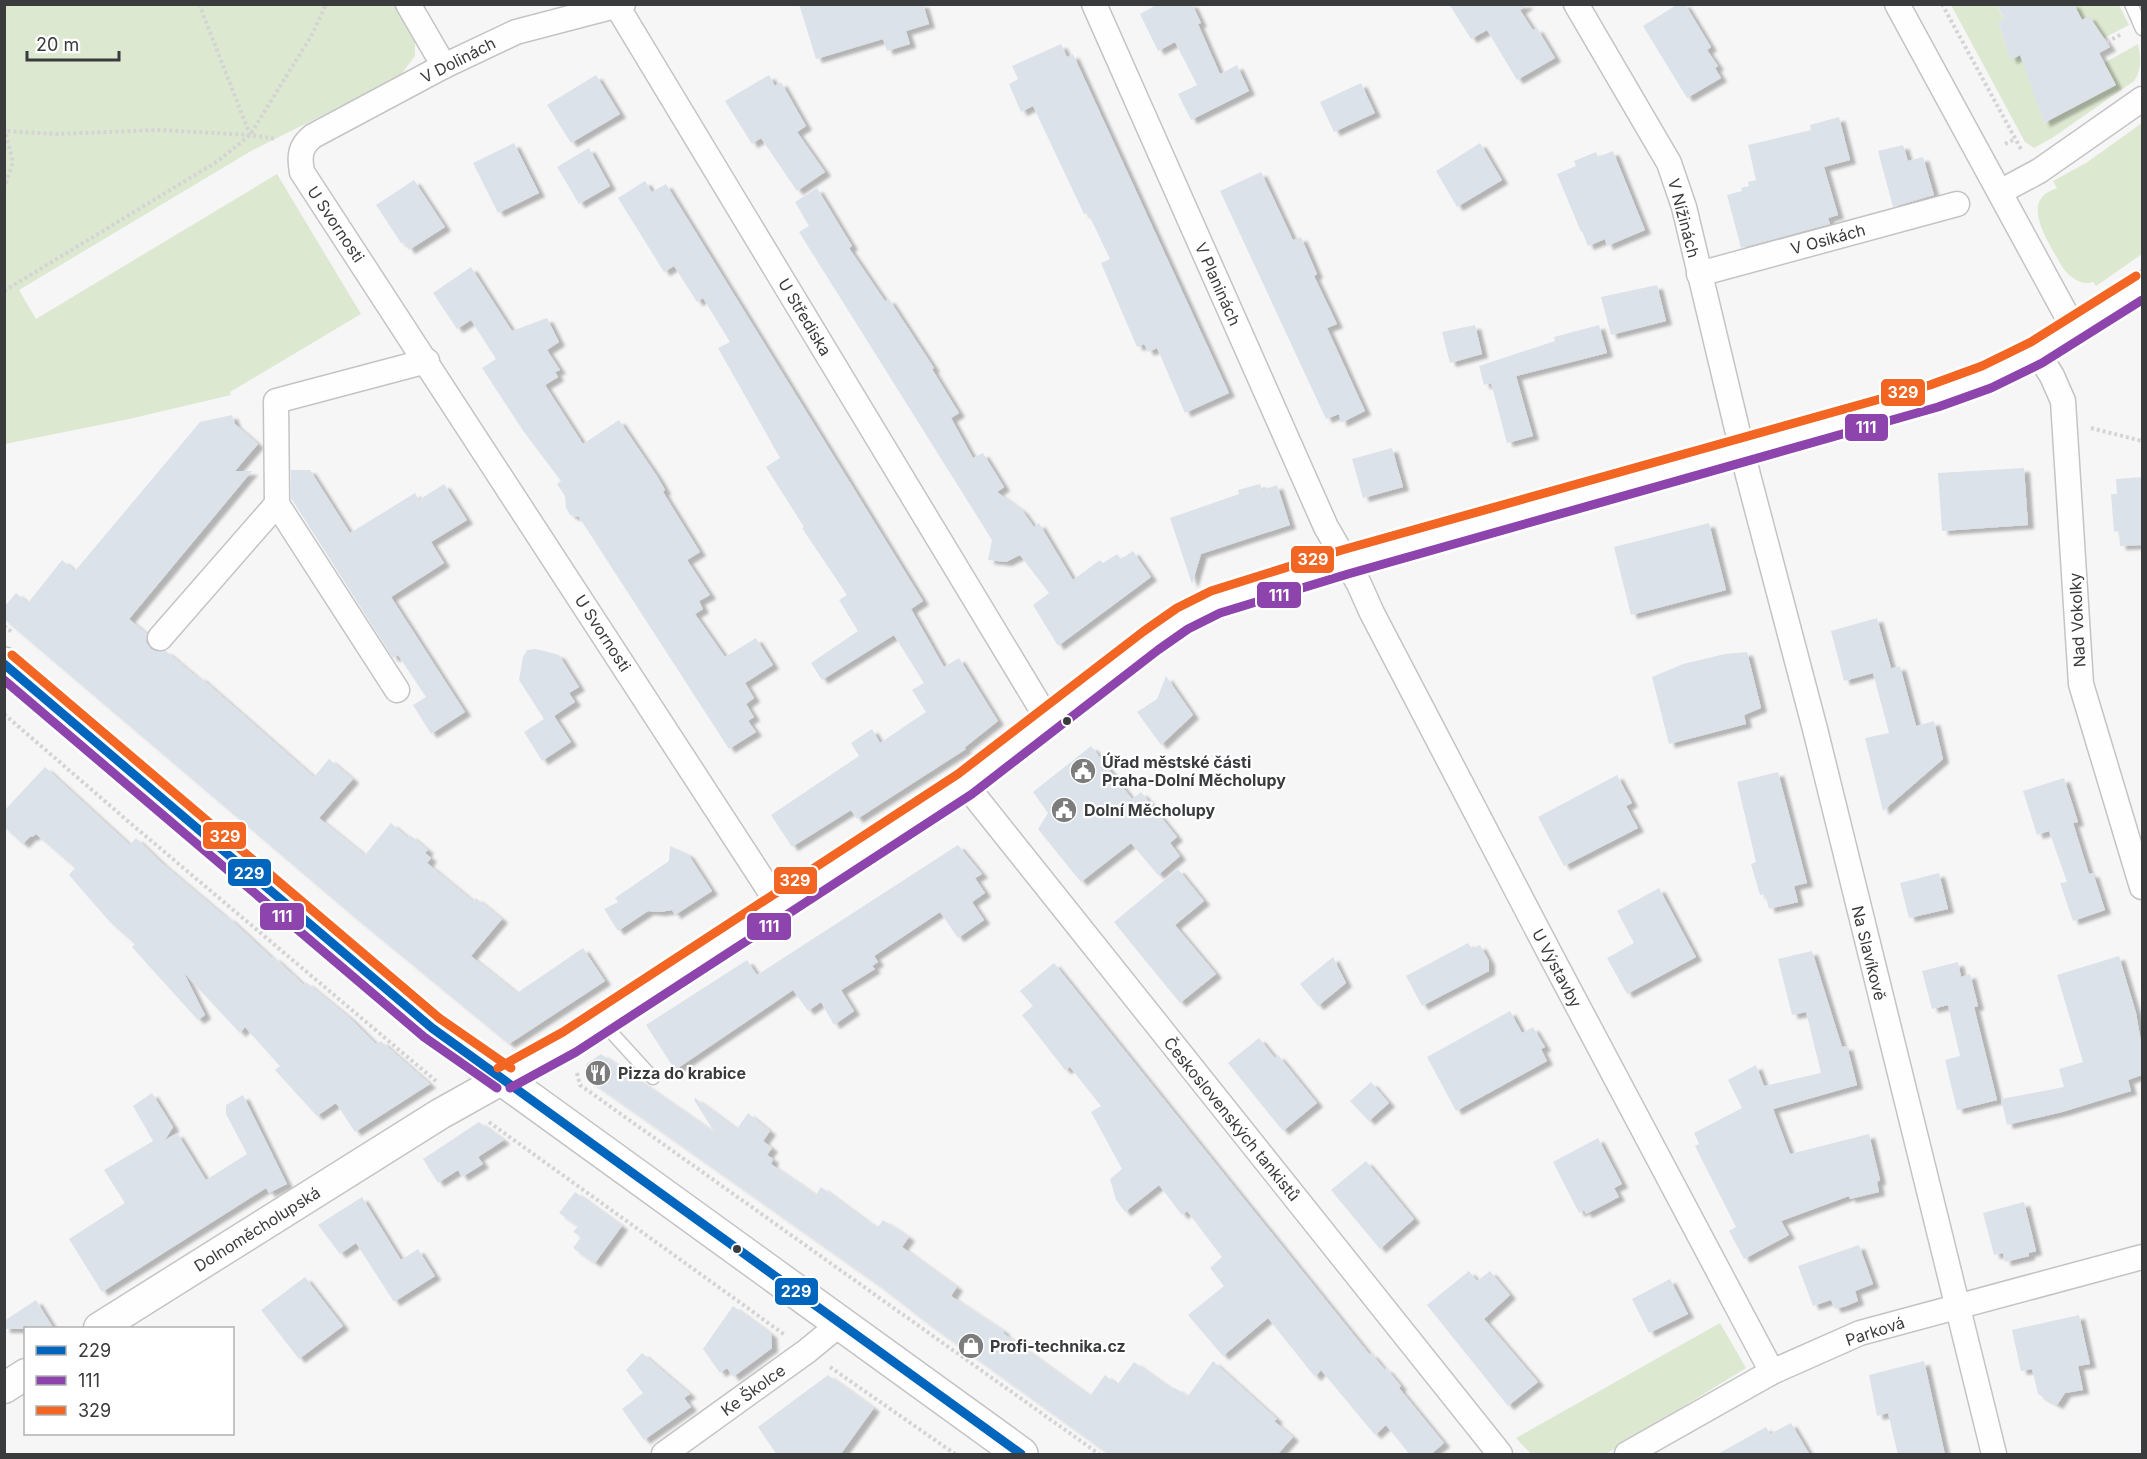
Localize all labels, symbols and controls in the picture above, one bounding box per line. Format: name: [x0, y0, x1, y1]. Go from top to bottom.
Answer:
scale bar: [27, 24, 118, 62]
street label: V Dolinách: [417, 33, 499, 87]
text: 20 m: [36, 34, 79, 55]
street label: V Nížinách: [1664, 176, 1704, 260]
street label: U Svornosti: [303, 182, 369, 266]
street label: V Osikách: [1788, 219, 1868, 259]
street label: V Planinách: [1191, 239, 1245, 329]
street label: U Střediska: [774, 275, 836, 359]
line badge: 329: [1880, 378, 1926, 407]
text: 329: [1888, 382, 1918, 402]
line badge: 111: [1844, 413, 1889, 442]
text: 111: [1856, 417, 1876, 437]
line badge: 329: [1290, 545, 1335, 574]
text: 329: [1298, 549, 1328, 569]
street label: Nad Vokolky: [2065, 572, 2089, 668]
line badge: 111: [1256, 581, 1302, 609]
text: 111: [1269, 585, 1289, 605]
street label: U Svornosti: [571, 591, 635, 675]
unlabelled marker: [1061, 715, 1073, 727]
place label: Úřad městské části Praha-Dolní Měcholupy: [1102, 752, 1286, 790]
public building icon: Úřad městské části Praha-Dolní Měcholupy: [1068, 756, 1098, 786]
public building icon: Dolní Měcholupy: [1049, 795, 1079, 825]
place label: Dolní Měcholupy: [1084, 800, 1216, 820]
line badge: 329: [202, 821, 247, 850]
text: 329: [210, 826, 240, 846]
line badge: 229: [227, 858, 272, 887]
text: 229: [234, 863, 264, 883]
line badge: 329: [773, 866, 818, 895]
text: 329: [780, 870, 810, 890]
line badge: 111: [259, 902, 305, 931]
street label: Na Slavíkově: [1848, 904, 1890, 1002]
text: 111: [272, 906, 292, 926]
line badge: 111: [746, 912, 792, 941]
text: 111: [759, 916, 779, 936]
street label: U Výstavby: [1528, 925, 1586, 1011]
street label: Československých tankistů: [1160, 1033, 1304, 1205]
restaurant icon: Pizza do krabice: [583, 1058, 613, 1088]
place label: Pizza do krabice: [618, 1063, 746, 1083]
street label: Dolnoměcholupská: [190, 1182, 324, 1276]
unlabelled marker: [731, 1243, 743, 1255]
line badge: 229: [774, 1277, 819, 1306]
text: 229: [781, 1281, 811, 1301]
street label: Parková: [1843, 1312, 1907, 1350]
legend: [24, 1327, 234, 1435]
shop icon: Profi-technika.cz: [956, 1331, 986, 1361]
place label: Profi-technika.cz: [990, 1336, 1126, 1356]
text: 229: [78, 1340, 111, 1361]
street label: Ke Školce: [717, 1360, 789, 1420]
text: 111: [78, 1370, 100, 1391]
text: 329: [78, 1400, 111, 1421]

